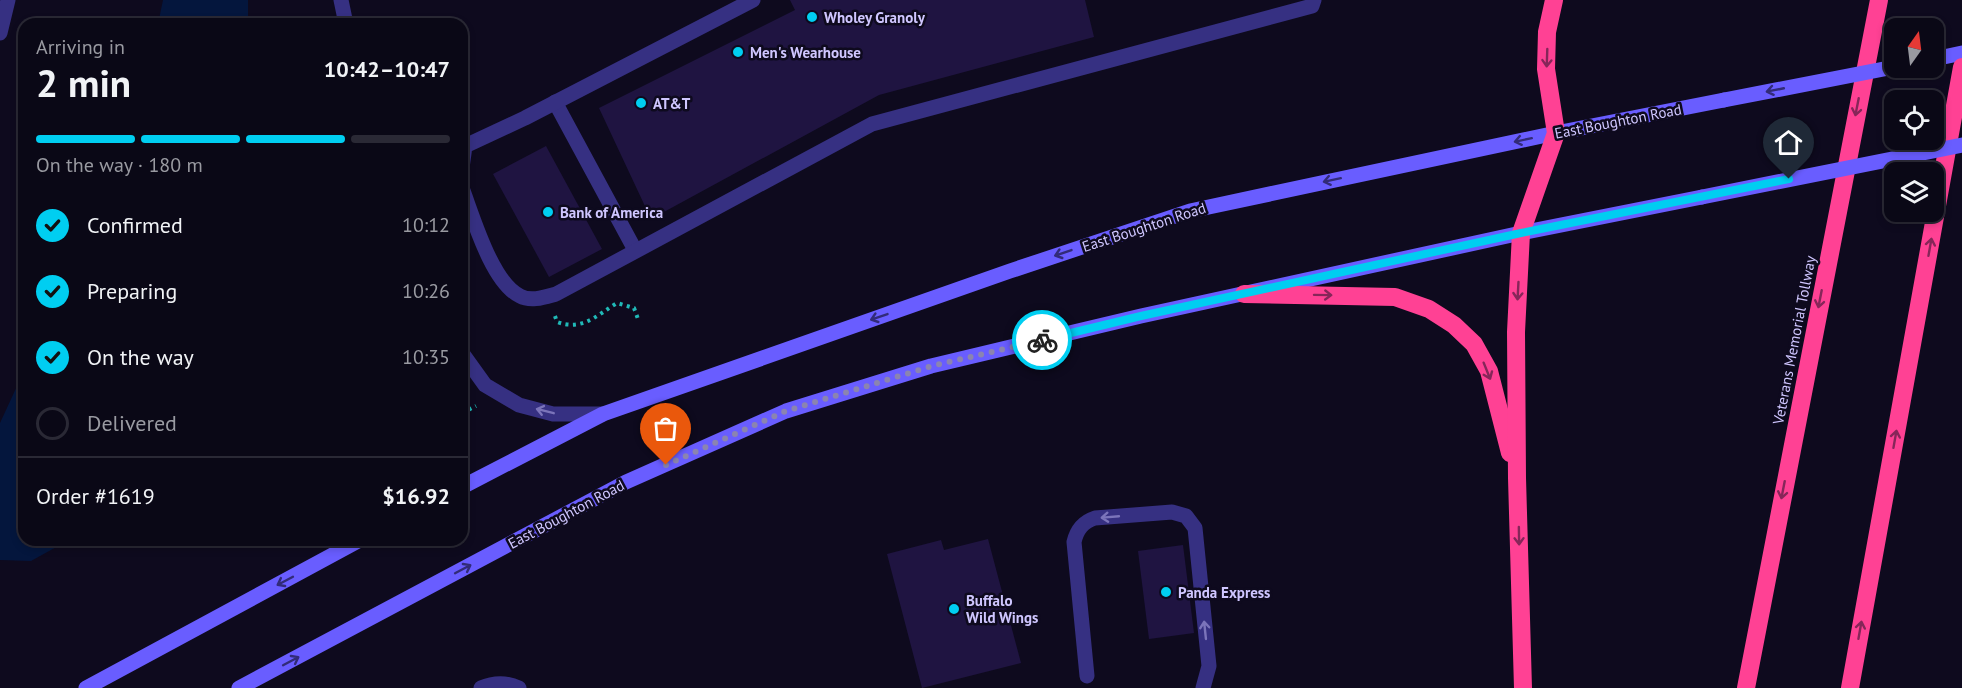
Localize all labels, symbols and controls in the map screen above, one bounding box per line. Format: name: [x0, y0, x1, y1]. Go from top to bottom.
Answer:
place label: Wholey Granoly: [824, 8, 926, 27]
marker: Wholey Granoly: [805, 10, 819, 24]
north arrow: [1884, 18, 1944, 78]
map controls: [1884, 18, 1944, 222]
text: Arriving in: [36, 34, 125, 60]
place label: Men's Wearhouse: [750, 43, 861, 62]
marker: Men's Wearhouse: [731, 45, 745, 59]
one-way arrow: [1541, 47, 1552, 67]
text: 10:42–10:47: [324, 55, 450, 83]
text: 2 min: [36, 57, 131, 108]
one-way arrow: [1766, 85, 1786, 96]
button: locate: [1884, 90, 1944, 150]
place label: AT&T: [653, 94, 691, 113]
marker: AT&T: [634, 96, 648, 110]
one-way arrow: [1851, 97, 1862, 117]
street label: East Boughton Road: [1553, 99, 1683, 143]
pin: [1763, 117, 1814, 179]
icon: home: [1772, 126, 1805, 159]
one-way arrow: [1514, 135, 1533, 146]
text: On the way · 180 m: [36, 152, 203, 178]
button: layers: [1884, 162, 1944, 222]
one-way arrow: [1323, 175, 1342, 187]
street label: East Boughton Road: [1080, 198, 1208, 256]
place label: Bank of America: [560, 203, 663, 222]
marker: Bank of America: [541, 205, 555, 219]
icon: check: [36, 209, 69, 242]
text: Confirmed: [87, 211, 183, 239]
text: 10:12: [402, 212, 450, 238]
one-way arrow: [1924, 237, 1935, 257]
one-way arrow: [1054, 249, 1073, 260]
street label: Veterans Memorial Tollway: [1768, 254, 1820, 427]
icon: check: [36, 275, 69, 308]
text: Preparing: [87, 277, 177, 305]
text: 10:26: [402, 278, 450, 304]
one-way arrow: [1512, 281, 1523, 301]
one-way arrow: [1814, 288, 1825, 308]
one-way arrow: [1313, 290, 1333, 301]
courier: [1012, 310, 1072, 370]
one-way arrow: [870, 313, 889, 324]
icon: bike: [1026, 324, 1059, 357]
icon: check: [36, 341, 69, 374]
text: On the way: [87, 343, 194, 371]
text: 10:35: [402, 344, 450, 370]
one-way arrow: [1482, 361, 1493, 379]
pin: [640, 403, 691, 465]
one-way arrow: [536, 405, 555, 417]
text: Delivered: [87, 409, 177, 437]
icon: bag: [649, 412, 682, 445]
one-way arrow: [1890, 429, 1901, 449]
street label: East Boughton Road: [505, 475, 627, 553]
one-way arrow: [1777, 480, 1788, 499]
text: Order #1619: [36, 482, 155, 510]
text: $16.92: [382, 482, 450, 510]
one-way arrow: [1100, 512, 1120, 523]
one-way arrow: [1513, 526, 1524, 546]
one-way arrow: [454, 563, 471, 575]
one-way arrow: [276, 576, 294, 587]
place label: Panda Express: [1178, 583, 1270, 602]
marker: Panda Express: [1159, 585, 1173, 599]
place label: Buffalo Wild Wings: [966, 591, 1038, 627]
marker: Buffalo Wild Wings: [947, 602, 961, 616]
one-way arrow: [1199, 621, 1210, 641]
one-way arrow: [1855, 621, 1866, 641]
one-way arrow: [282, 654, 300, 666]

